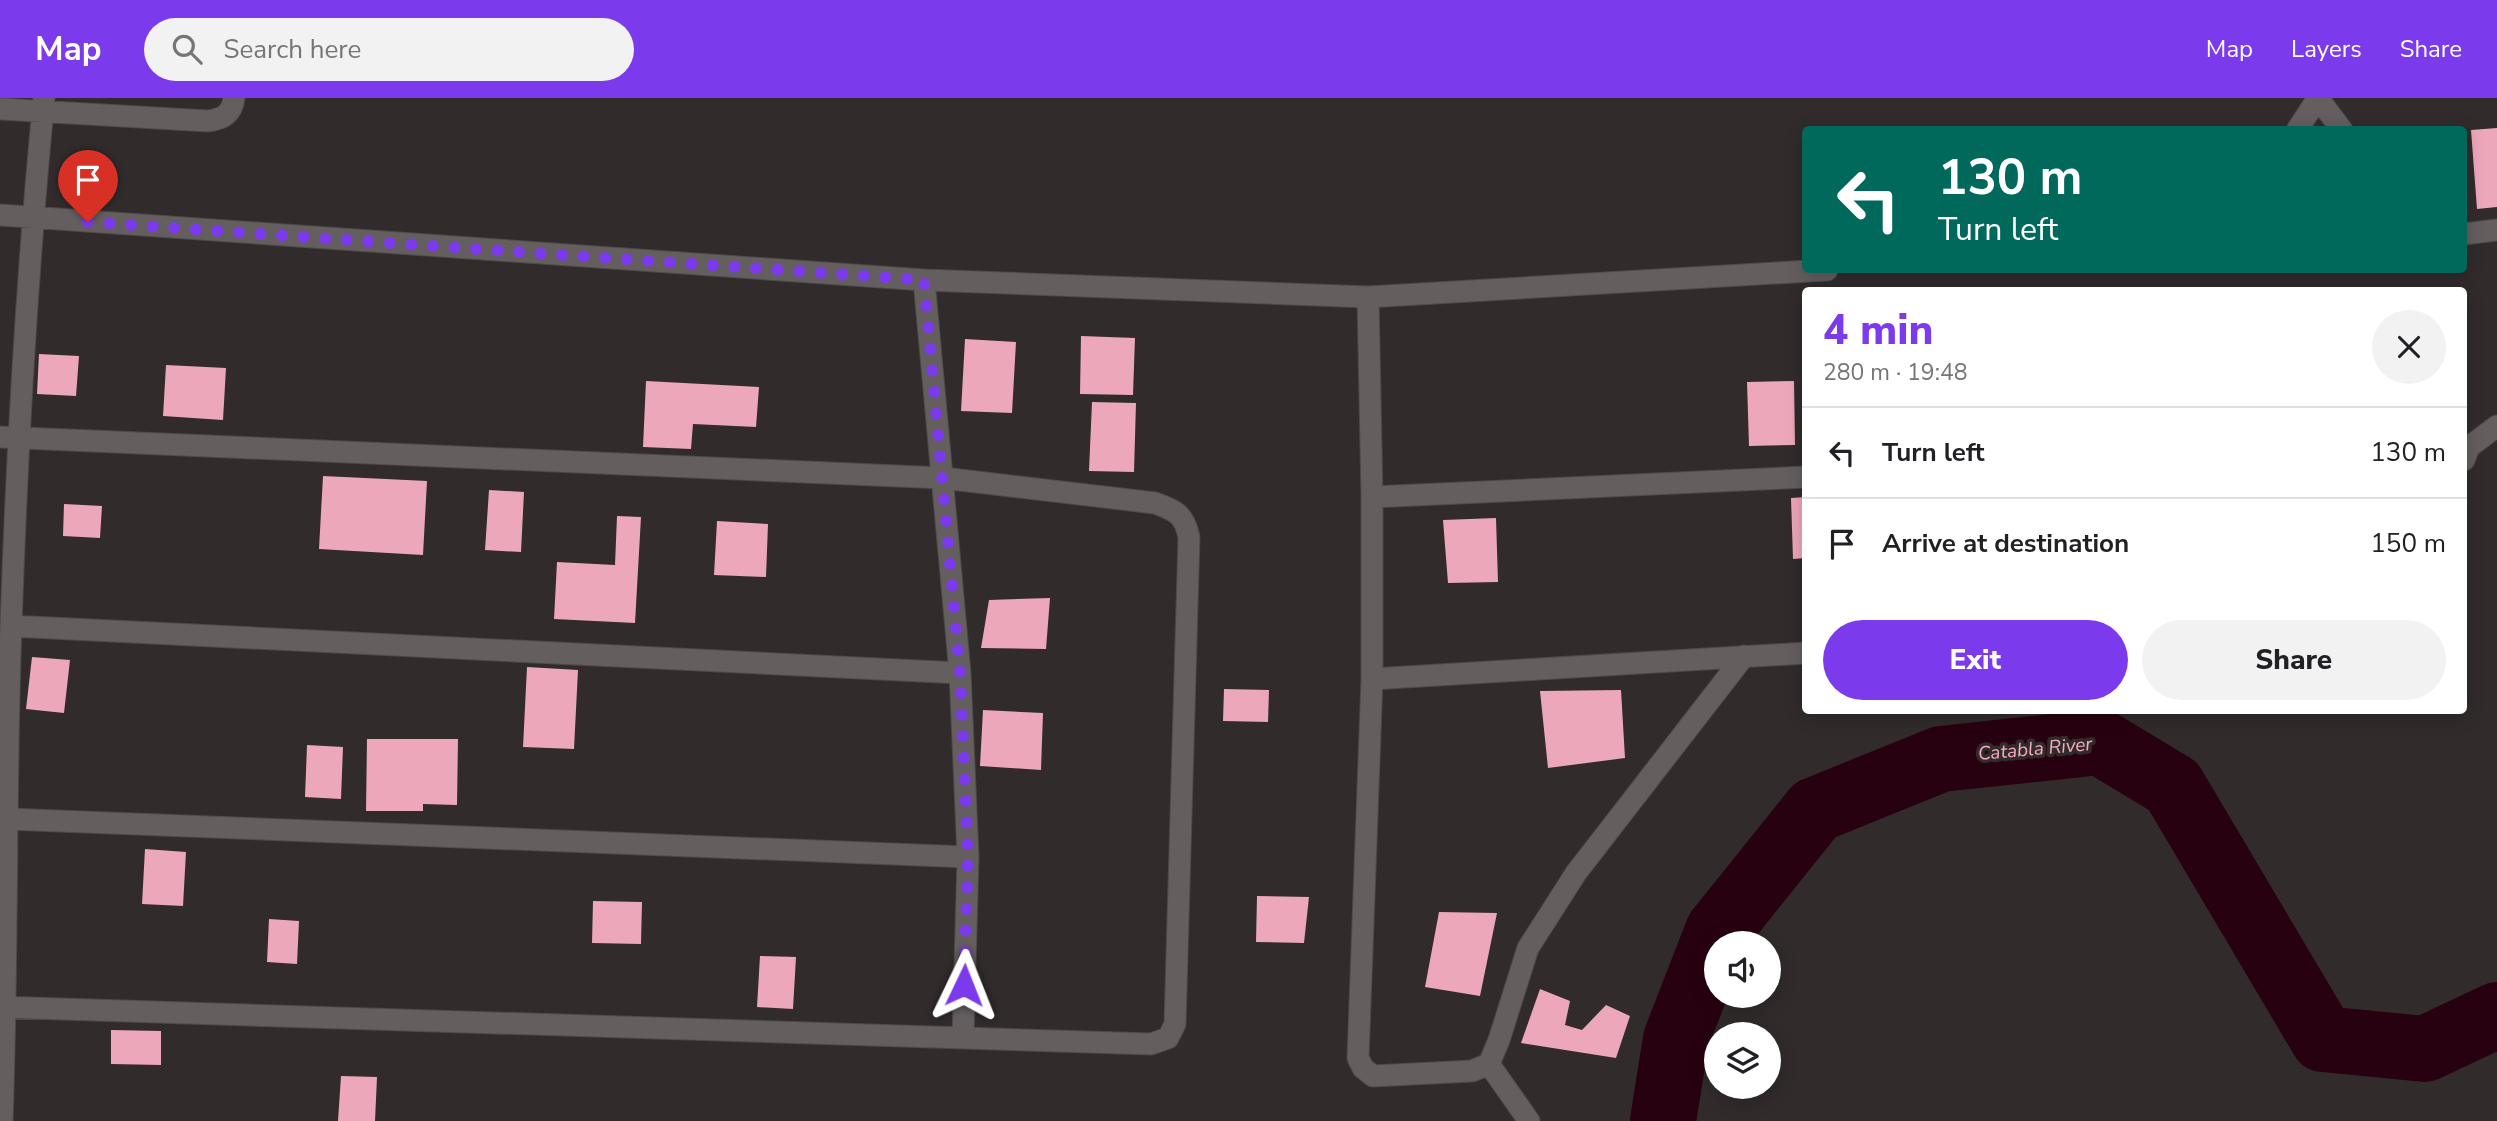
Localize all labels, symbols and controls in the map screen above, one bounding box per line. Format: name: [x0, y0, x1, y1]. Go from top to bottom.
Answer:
search box: [144, 18, 634, 81]
text: Map: [35, 27, 102, 72]
icon: search: [168, 30, 206, 68]
text: Search here: [224, 32, 361, 67]
text: Map: [2206, 33, 2253, 65]
text: Layers: [2291, 33, 2362, 65]
text: Share: [2400, 33, 2462, 65]
text: 130 m: [1938, 144, 2082, 211]
pin: [58, 150, 118, 222]
icon: left: [1823, 154, 1914, 245]
icon: arrive: [69, 161, 107, 199]
text: Turn left: [1938, 208, 2058, 251]
text: 4 min: [1823, 302, 1933, 359]
button: close: [2372, 310, 2446, 384]
text: 280 m · 19:48: [1823, 357, 1968, 388]
icon: left: [1823, 434, 1861, 472]
text: Turn left: [1882, 435, 1985, 470]
text: 130 m: [2370, 435, 2446, 470]
icon: arrive: [1823, 525, 1861, 563]
text: Arrive at destination: [1882, 526, 2129, 561]
text: 150 m: [2370, 526, 2446, 561]
button: Exit: [1823, 620, 2128, 700]
button: Share: [2142, 620, 2446, 700]
water label: Catabla River: [1977, 731, 2094, 767]
map controls: [1704, 931, 1781, 1099]
button: sound: [1704, 931, 1781, 1008]
position arrow: [927, 948, 1001, 1022]
button: layers: [1704, 1022, 1781, 1099]

